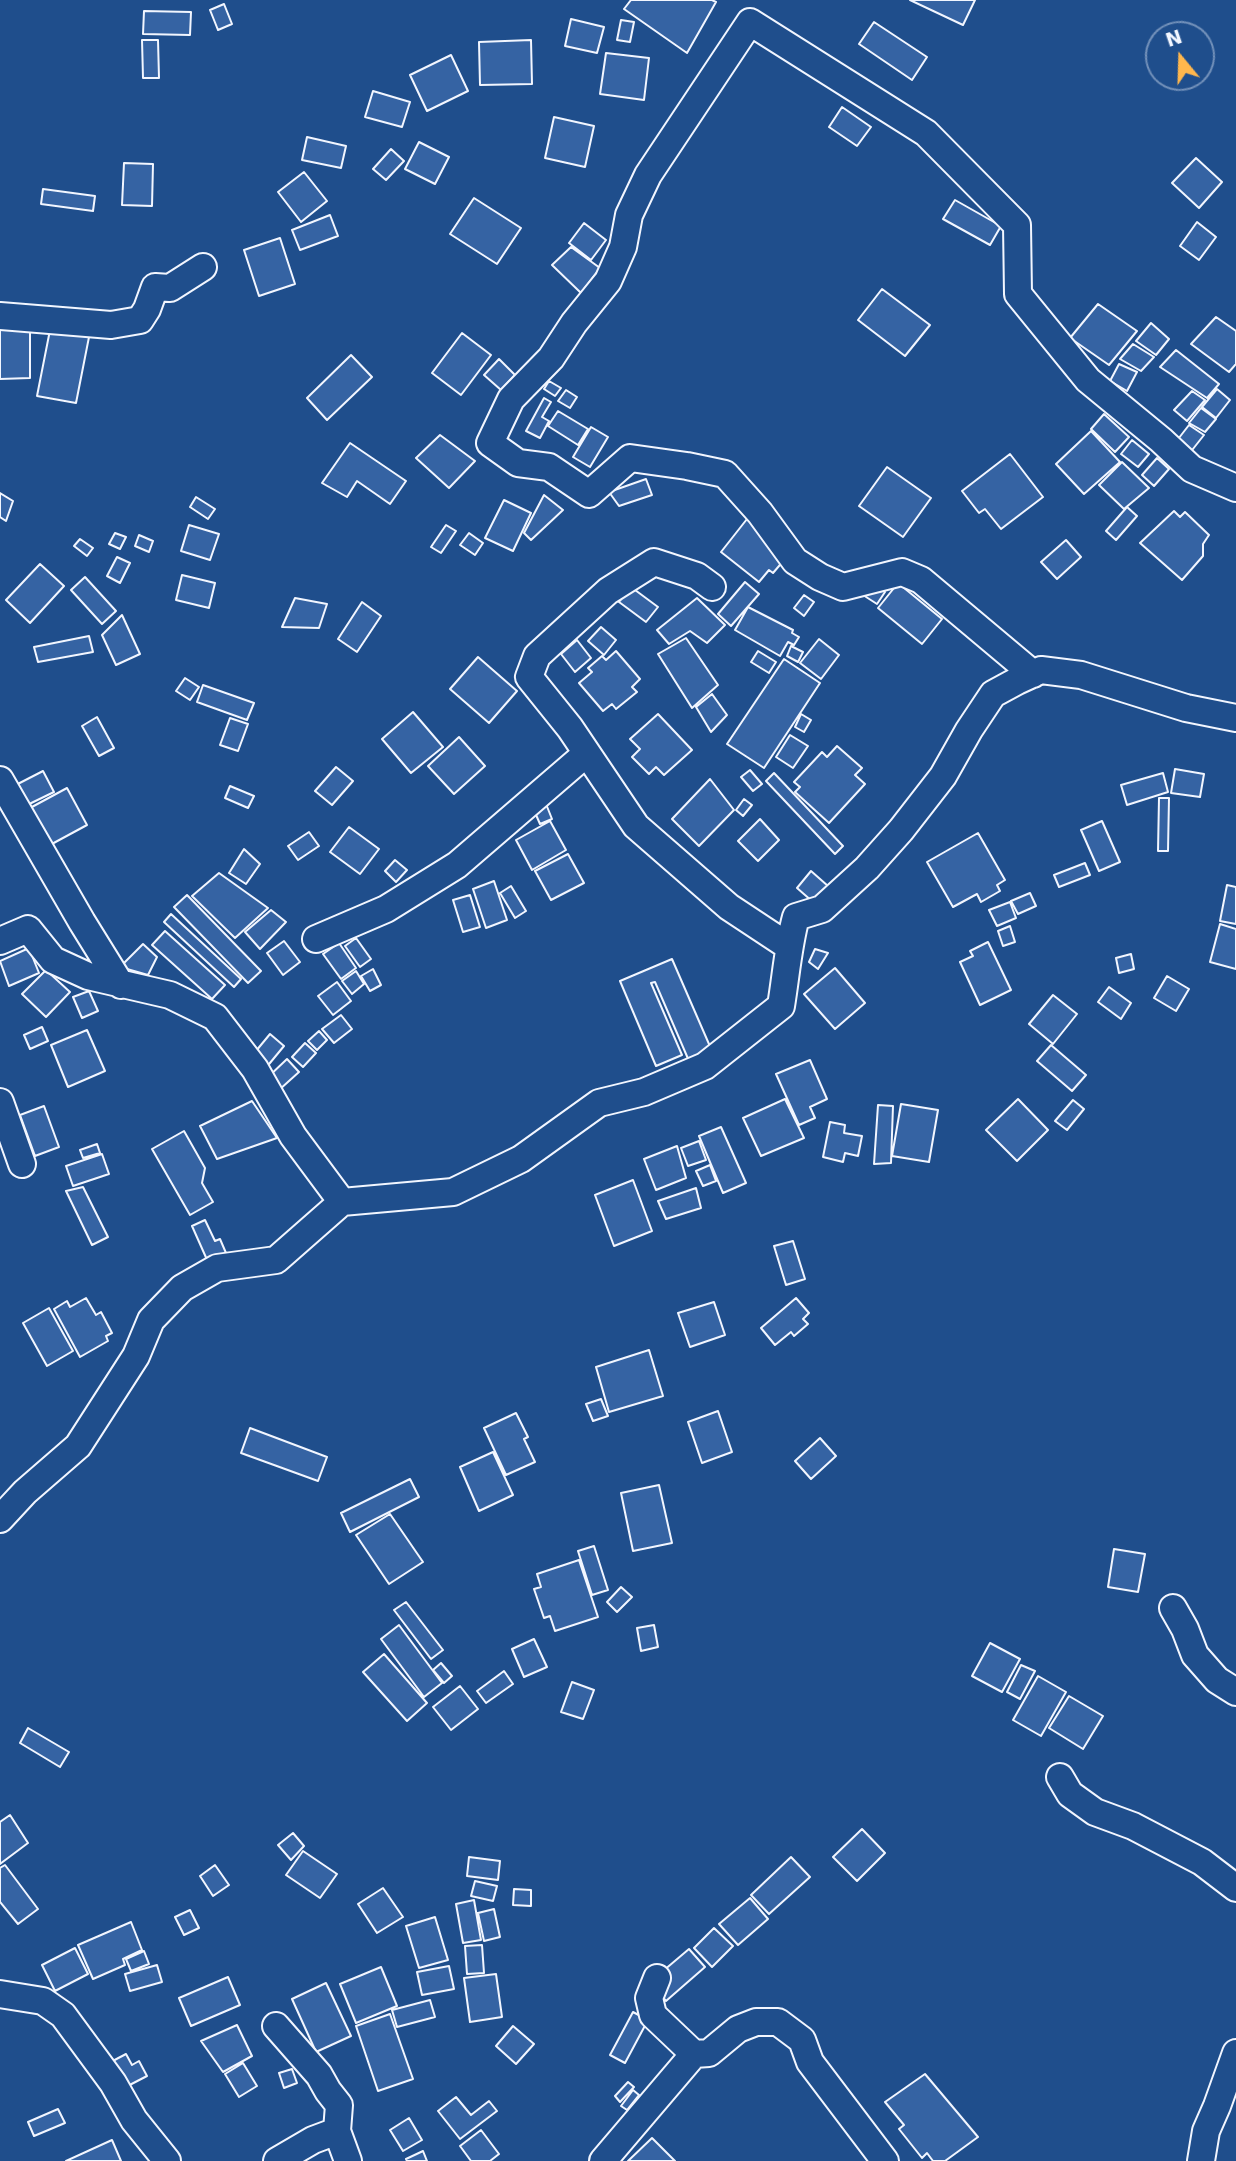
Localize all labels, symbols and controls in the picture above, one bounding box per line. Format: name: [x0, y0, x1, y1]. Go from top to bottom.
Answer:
north arrow: [1145, 21, 1215, 91]
text: N: [1163, 25, 1185, 51]

